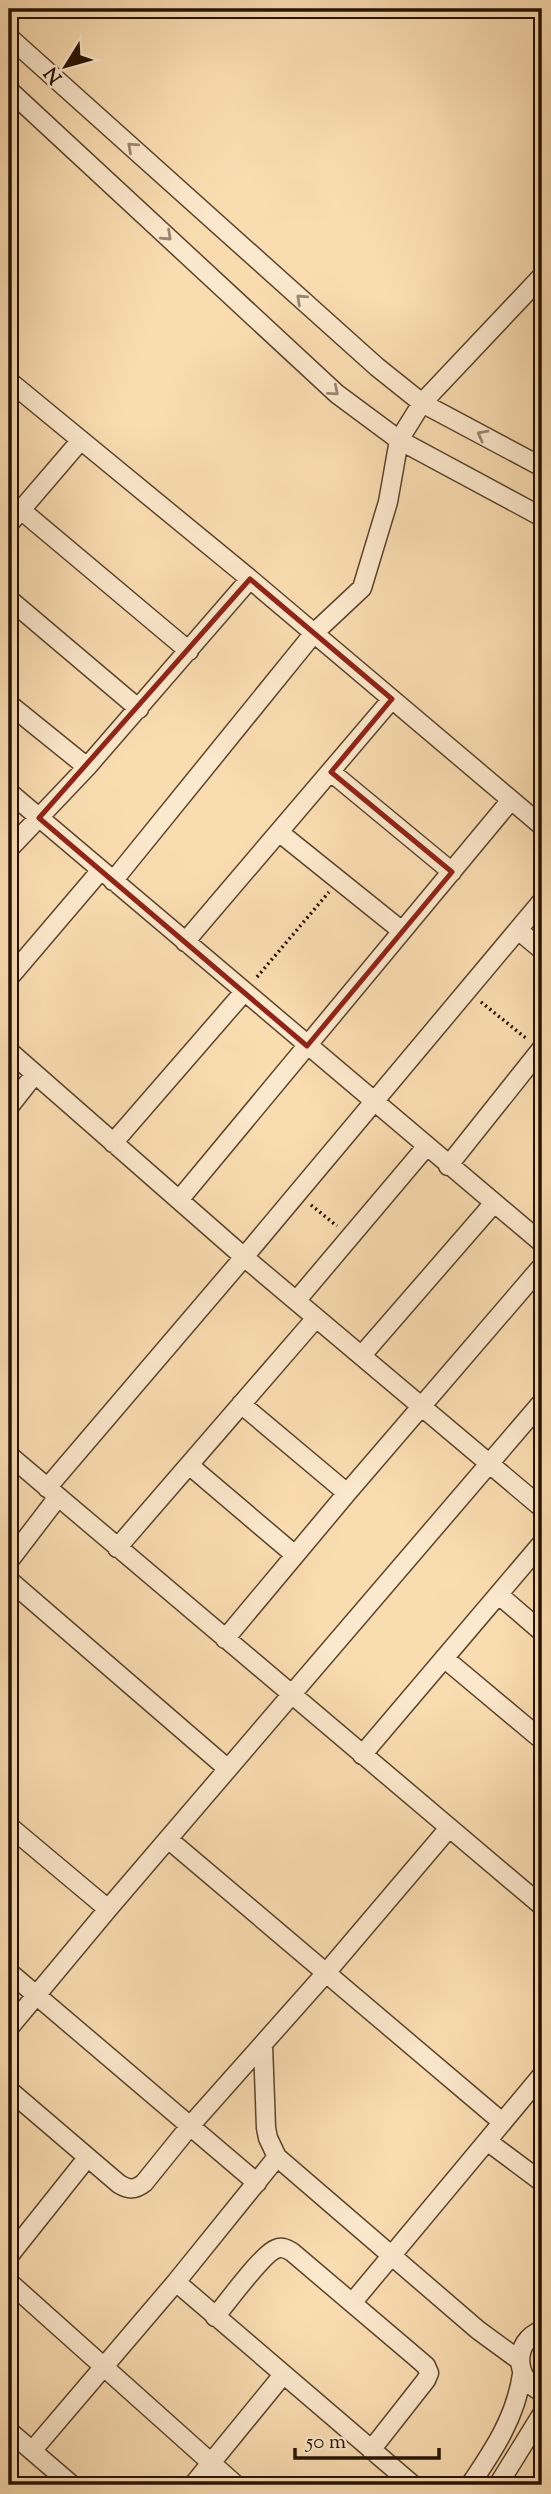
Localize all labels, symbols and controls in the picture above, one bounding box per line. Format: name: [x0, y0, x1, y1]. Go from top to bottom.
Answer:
north arrow: [32, 32, 102, 102]
text: N: [39, 61, 70, 89]
one-way arrow: [127, 143, 140, 155]
one-way arrow: [159, 228, 172, 241]
one-way arrow: [296, 295, 309, 308]
one-way arrow: [326, 383, 339, 395]
one-way arrow: [477, 430, 489, 443]
scale bar: [295, 2417, 439, 2461]
text: 50 m: [305, 2428, 346, 2458]

